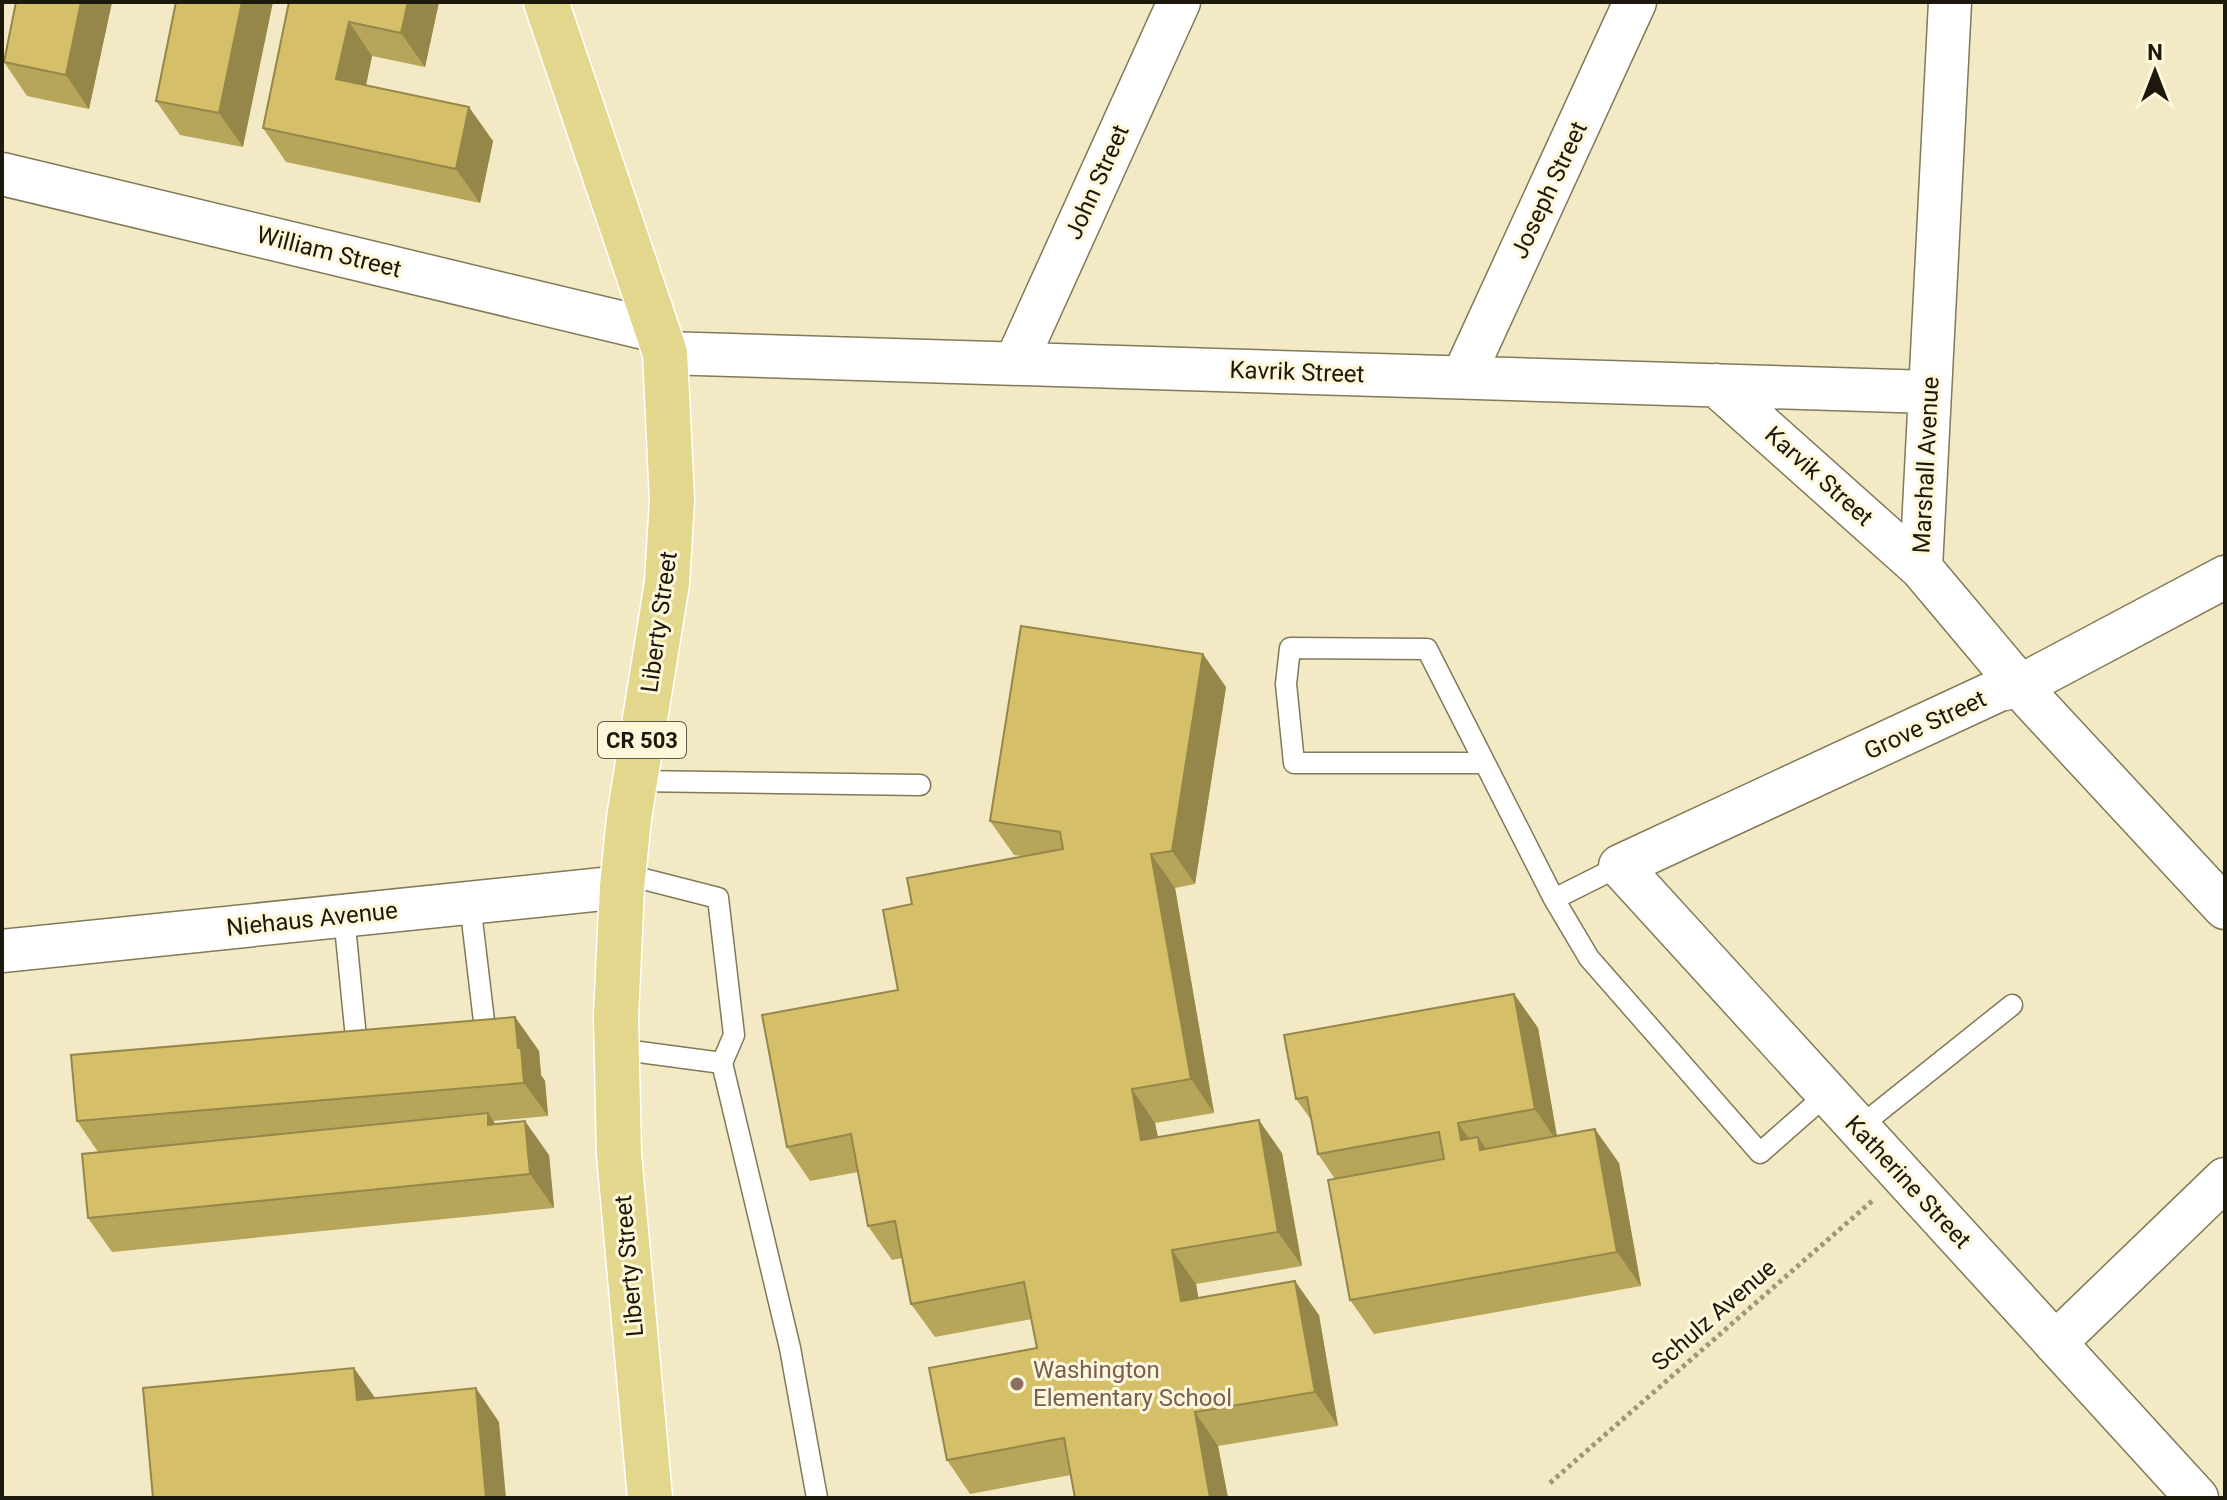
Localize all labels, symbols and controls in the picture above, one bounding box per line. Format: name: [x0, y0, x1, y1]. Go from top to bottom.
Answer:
north arrow: [2115, 32, 2195, 112]
text: N: [2147, 40, 2163, 65]
street label: Joseph Street: [1505, 117, 1593, 263]
street label: John Street: [1059, 120, 1135, 244]
street label: William Street: [254, 221, 404, 284]
street label: Kavrik Street: [1229, 356, 1365, 388]
street label: Marshall Avenue: [1907, 376, 1945, 554]
street label: Karvik Street: [1759, 420, 1879, 532]
street label: Liberty Street: [635, 550, 683, 694]
street label: Grove Street: [1860, 685, 1991, 765]
road number: CR 503: [598, 722, 686, 758]
street label: Niehaus Avenue: [225, 896, 399, 942]
street label: Katherine Street: [1839, 1110, 1977, 1254]
street label: Liberty Street: [609, 1194, 649, 1338]
street label: Schulz Avenue: [1646, 1253, 1782, 1377]
place label: Washington Elementary School: [1033, 1356, 1232, 1412]
marker: Washington Elementary School: [1008, 1375, 1026, 1393]

